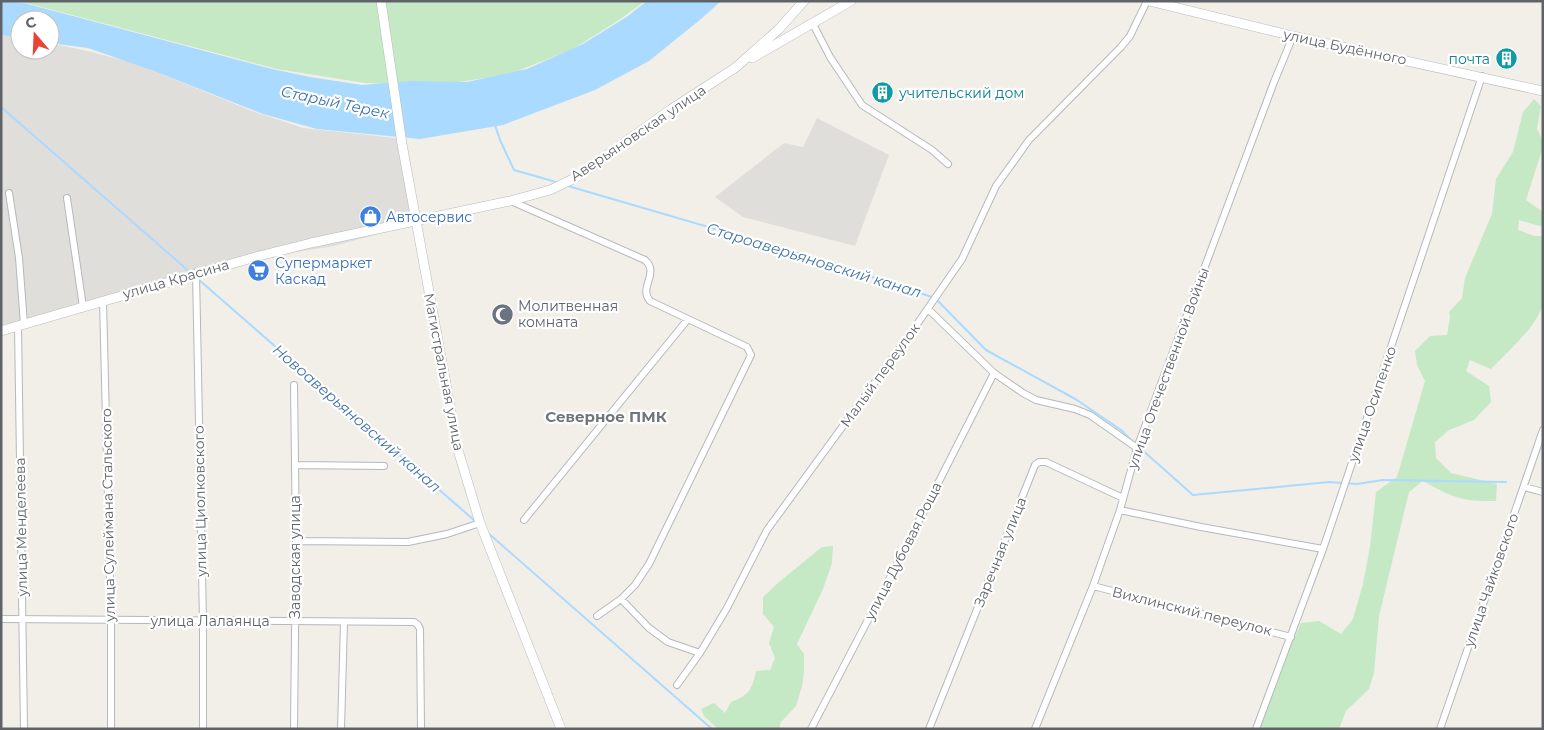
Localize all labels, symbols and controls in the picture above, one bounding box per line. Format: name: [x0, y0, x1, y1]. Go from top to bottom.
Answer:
north arrow: [10, 10, 60, 60]
text: С: [23, 13, 39, 33]
street label: улица Будённого: [1281, 25, 1408, 69]
building icon: почта: [1494, 47, 1518, 71]
place label: почта: [1448, 50, 1490, 68]
water label: Старый Терек: [279, 81, 392, 123]
street label: Аверьяновская улица: [567, 81, 709, 185]
building icon: учительский дом: [871, 81, 895, 105]
place label: учительский дом: [898, 84, 1024, 102]
shop icon: Автосервис: [358, 205, 382, 229]
place label: Автосервис: [386, 208, 472, 226]
water label: Староаверьяновский канал: [704, 218, 924, 302]
place label: Супермаркет Каскад: [275, 254, 373, 288]
street label: улица Красина: [120, 255, 231, 303]
supermarket icon: Супермаркет Каскад: [247, 259, 271, 283]
street label: улица Отечественной Войны: [1123, 265, 1213, 472]
street label: Магистральная улица: [420, 292, 468, 452]
place label: Молитвенная комната: [518, 297, 618, 331]
mosque icon: Молитвенная комната: [490, 302, 514, 326]
street label: Малый переулок: [836, 319, 924, 431]
water label: Новоаверьяновский канал: [269, 340, 445, 496]
street label: улица Осипенко: [1343, 344, 1400, 465]
district label: Северное ПМК: [545, 407, 667, 426]
street label: улица Сулеймана Стальского: [97, 408, 119, 623]
street label: улица Циолковского: [190, 425, 210, 578]
street label: улица Менделеева: [11, 457, 31, 598]
street label: улица Дубовая Роща: [860, 479, 946, 624]
street label: Заречная улица: [970, 494, 1030, 610]
street label: Заводская улица: [286, 495, 304, 619]
street label: улица Чайковского: [1459, 511, 1522, 650]
street label: Вихлинский переулок: [1110, 582, 1274, 640]
street label: улица Лалаянца: [149, 612, 270, 630]

